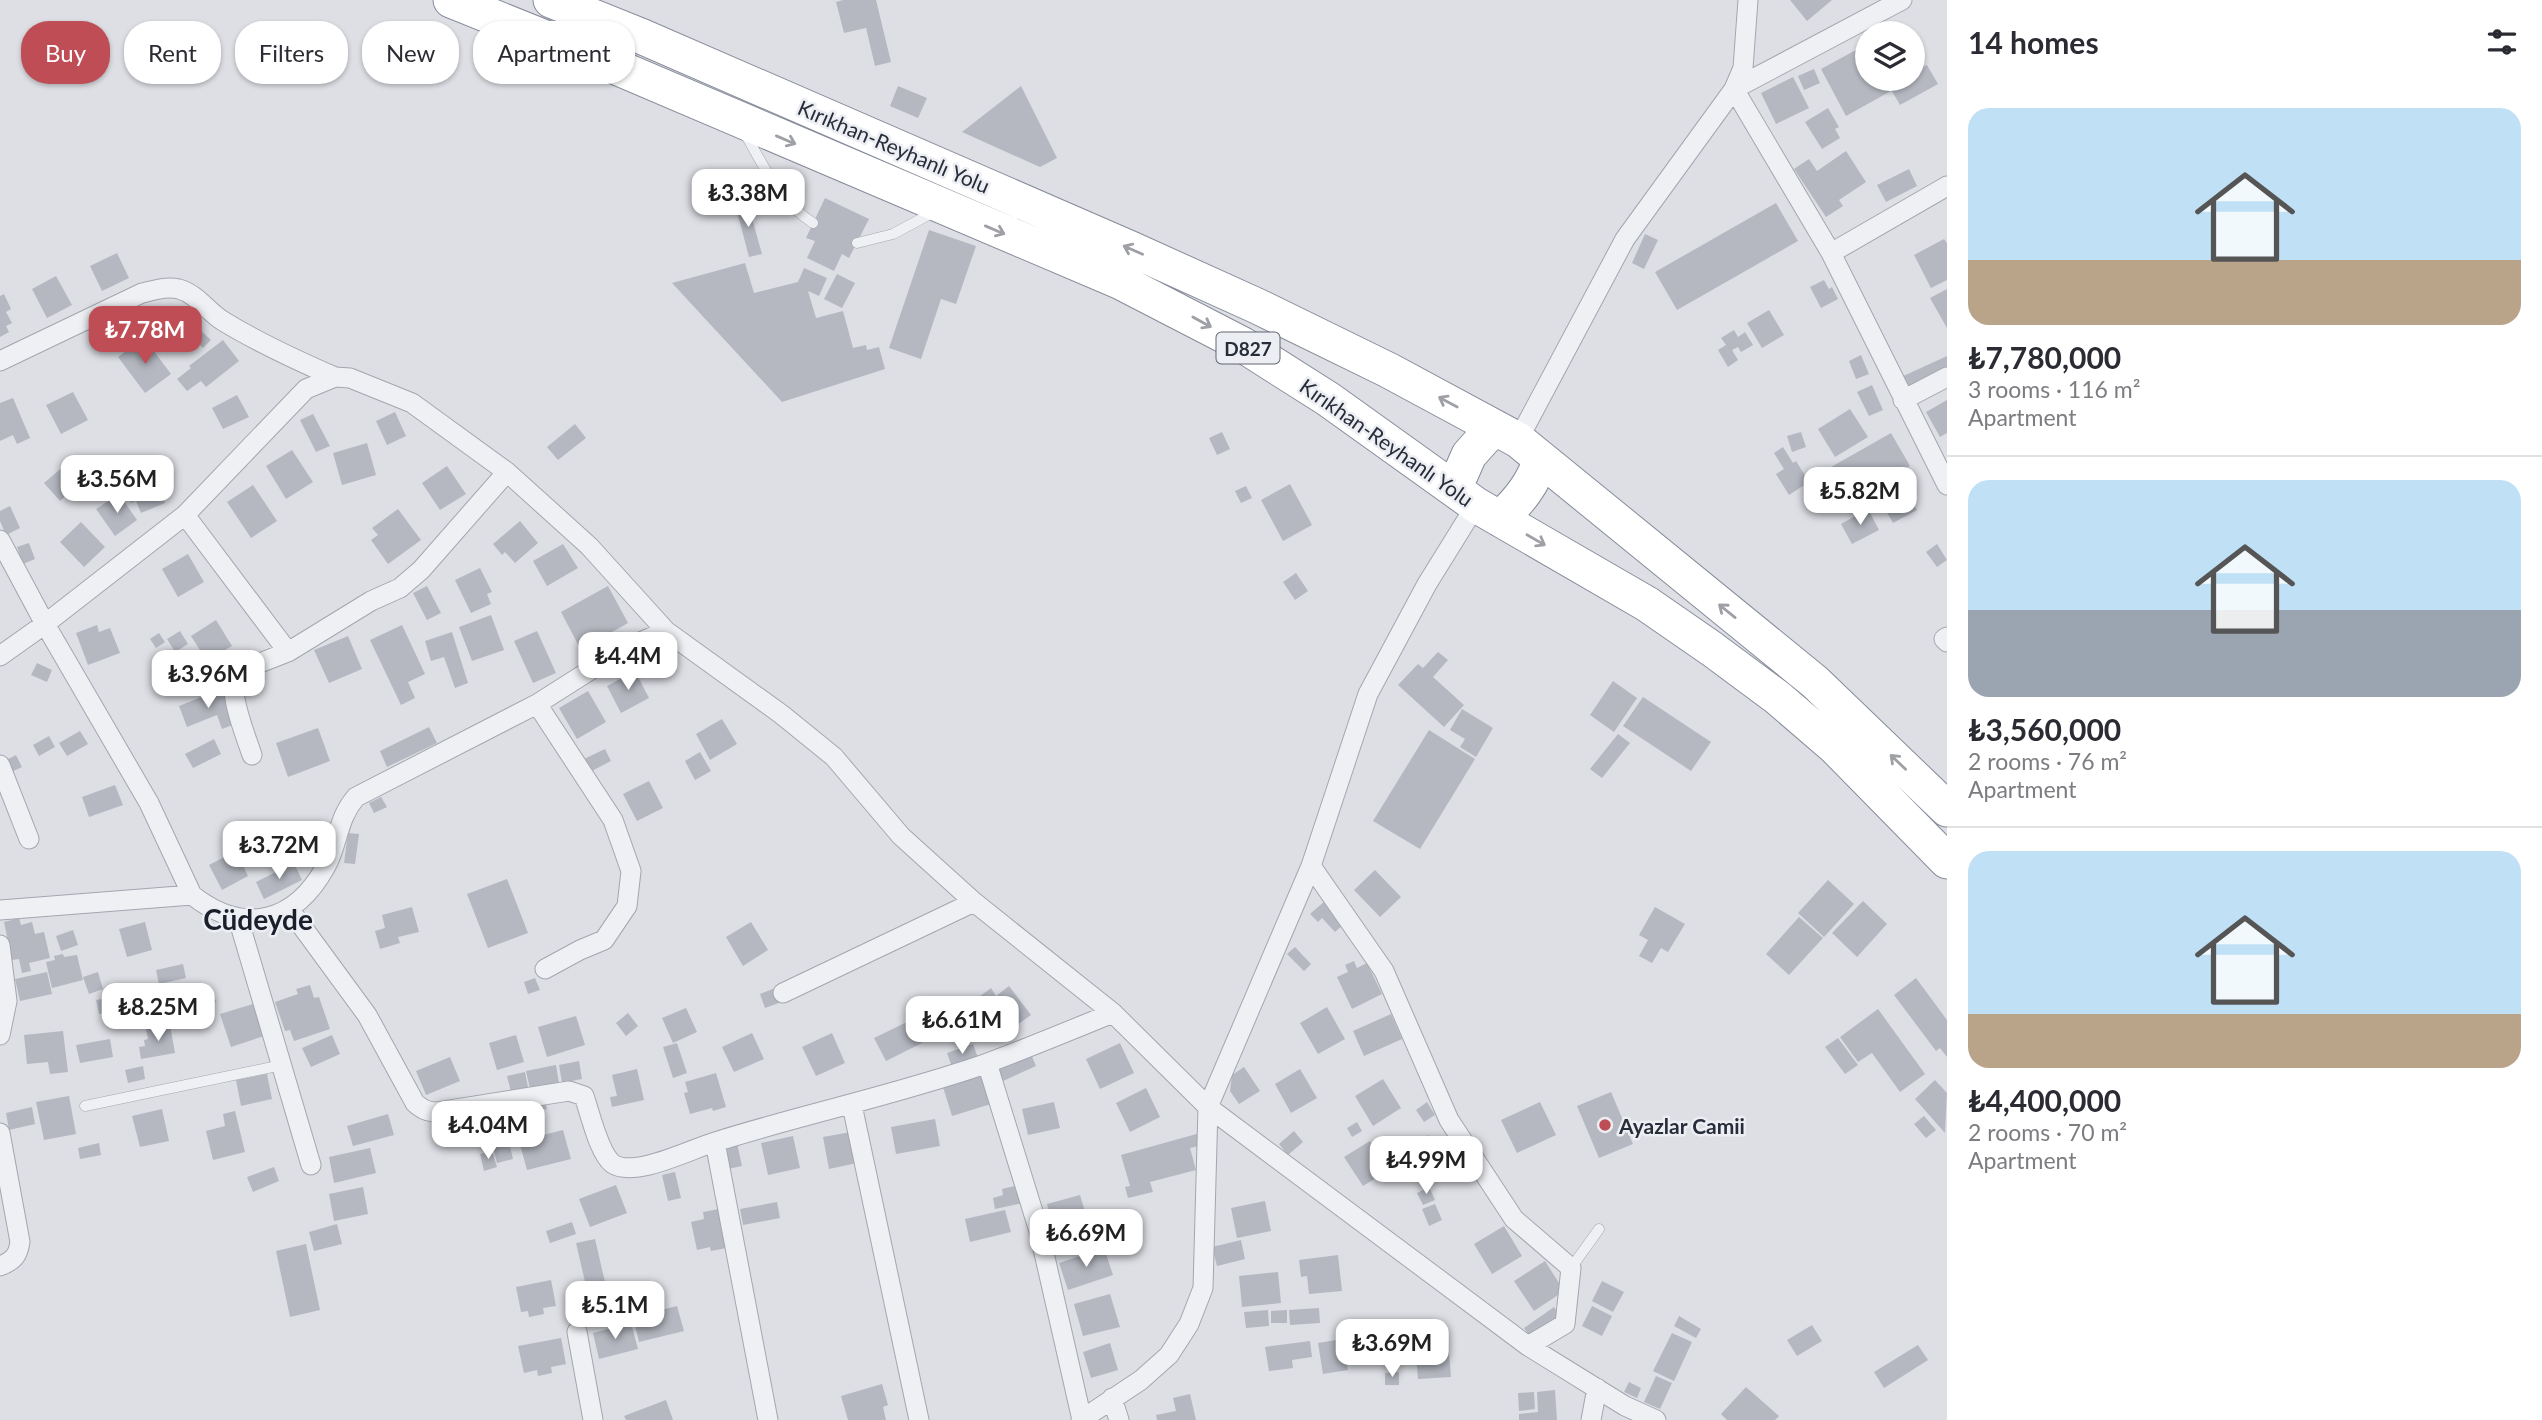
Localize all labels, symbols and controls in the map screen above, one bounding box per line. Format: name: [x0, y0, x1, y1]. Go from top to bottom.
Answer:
chip: Buy: [21, 21, 110, 84]
chip: Rent: [124, 21, 221, 84]
chip: Filters: [235, 21, 348, 84]
chip: New: [362, 21, 459, 84]
chip: Apartment: [473, 21, 635, 84]
map controls: [1855, 21, 1925, 91]
button: layers: [1855, 21, 1925, 91]
icon: filters: [2483, 23, 2521, 61]
text: 14 homes: [1968, 24, 2099, 60]
street label: Kırıkhan-Reyhanlı Yolu: [794, 94, 994, 198]
one-way arrow: [774, 134, 796, 147]
icon: home: [2182, 154, 2308, 280]
pin: ₺3.38M: [691, 170, 805, 229]
text: ₺3.38M: [708, 178, 788, 206]
one-way arrow: [983, 224, 1005, 237]
one-way arrow: [1123, 243, 1144, 256]
pin: ₺7.78M: [88, 306, 202, 366]
text: ₺7.78M: [105, 315, 185, 343]
one-way arrow: [1191, 316, 1212, 330]
road number: D827: [1216, 332, 1280, 364]
text: ₺7,780,000: [1968, 339, 2121, 375]
street label: Kırıkhan-Reyhanlı Yolu: [1295, 373, 1479, 511]
text: 3 rooms · 116 m²: [1968, 375, 2140, 403]
one-way arrow: [1438, 395, 1459, 408]
text: Apartment: [1968, 403, 2076, 431]
pin: ₺3.56M: [60, 456, 174, 515]
text: ₺3.56M: [77, 464, 157, 492]
pin: ₺5.82M: [1803, 468, 1917, 527]
text: ₺5.82M: [1820, 476, 1900, 504]
icon: home: [2182, 526, 2308, 652]
one-way arrow: [1526, 533, 1546, 547]
one-way arrow: [1719, 603, 1737, 619]
pin: ₺4.4M: [579, 632, 677, 692]
text: ₺4.4M: [594, 641, 662, 669]
pin: ₺3.96M: [151, 650, 265, 710]
text: ₺3.96M: [168, 659, 248, 687]
text: ₺3,560,000: [1968, 711, 2121, 747]
text: 2 rooms · 76 m²: [1968, 747, 2127, 775]
one-way arrow: [1890, 753, 1907, 770]
text: Apartment: [1968, 775, 2076, 803]
pin: ₺3.72M: [222, 822, 336, 881]
text: ₺3.72M: [239, 830, 319, 858]
icon: home: [2182, 897, 2308, 1023]
district label: Cüdeyde: [203, 902, 313, 936]
pin: ₺8.25M: [101, 984, 215, 1043]
text: ₺8.25M: [118, 992, 198, 1020]
pin: ₺6.61M: [905, 996, 1019, 1056]
text: ₺6.61M: [922, 1005, 1002, 1033]
text: ₺4,400,000: [1968, 1082, 2121, 1118]
pin: ₺4.04M: [431, 1102, 545, 1161]
text: ₺4.04M: [448, 1110, 528, 1138]
place label: Ayazlar Camii: [1618, 1113, 1745, 1138]
marker: Ayazlar Camii: [1597, 1117, 1613, 1133]
text: 2 rooms · 70 m²: [1968, 1118, 2127, 1146]
pin: ₺4.99M: [1369, 1136, 1483, 1196]
text: ₺4.99M: [1386, 1145, 1466, 1173]
text: Apartment: [1968, 1146, 2076, 1174]
pin: ₺6.69M: [1029, 1210, 1143, 1269]
text: ₺6.69M: [1046, 1218, 1126, 1246]
pin: ₺5.1M: [566, 1282, 664, 1341]
text: ₺5.1M: [581, 1290, 649, 1318]
pin: ₺3.69M: [1335, 1320, 1449, 1379]
text: ₺3.69M: [1352, 1328, 1432, 1356]

